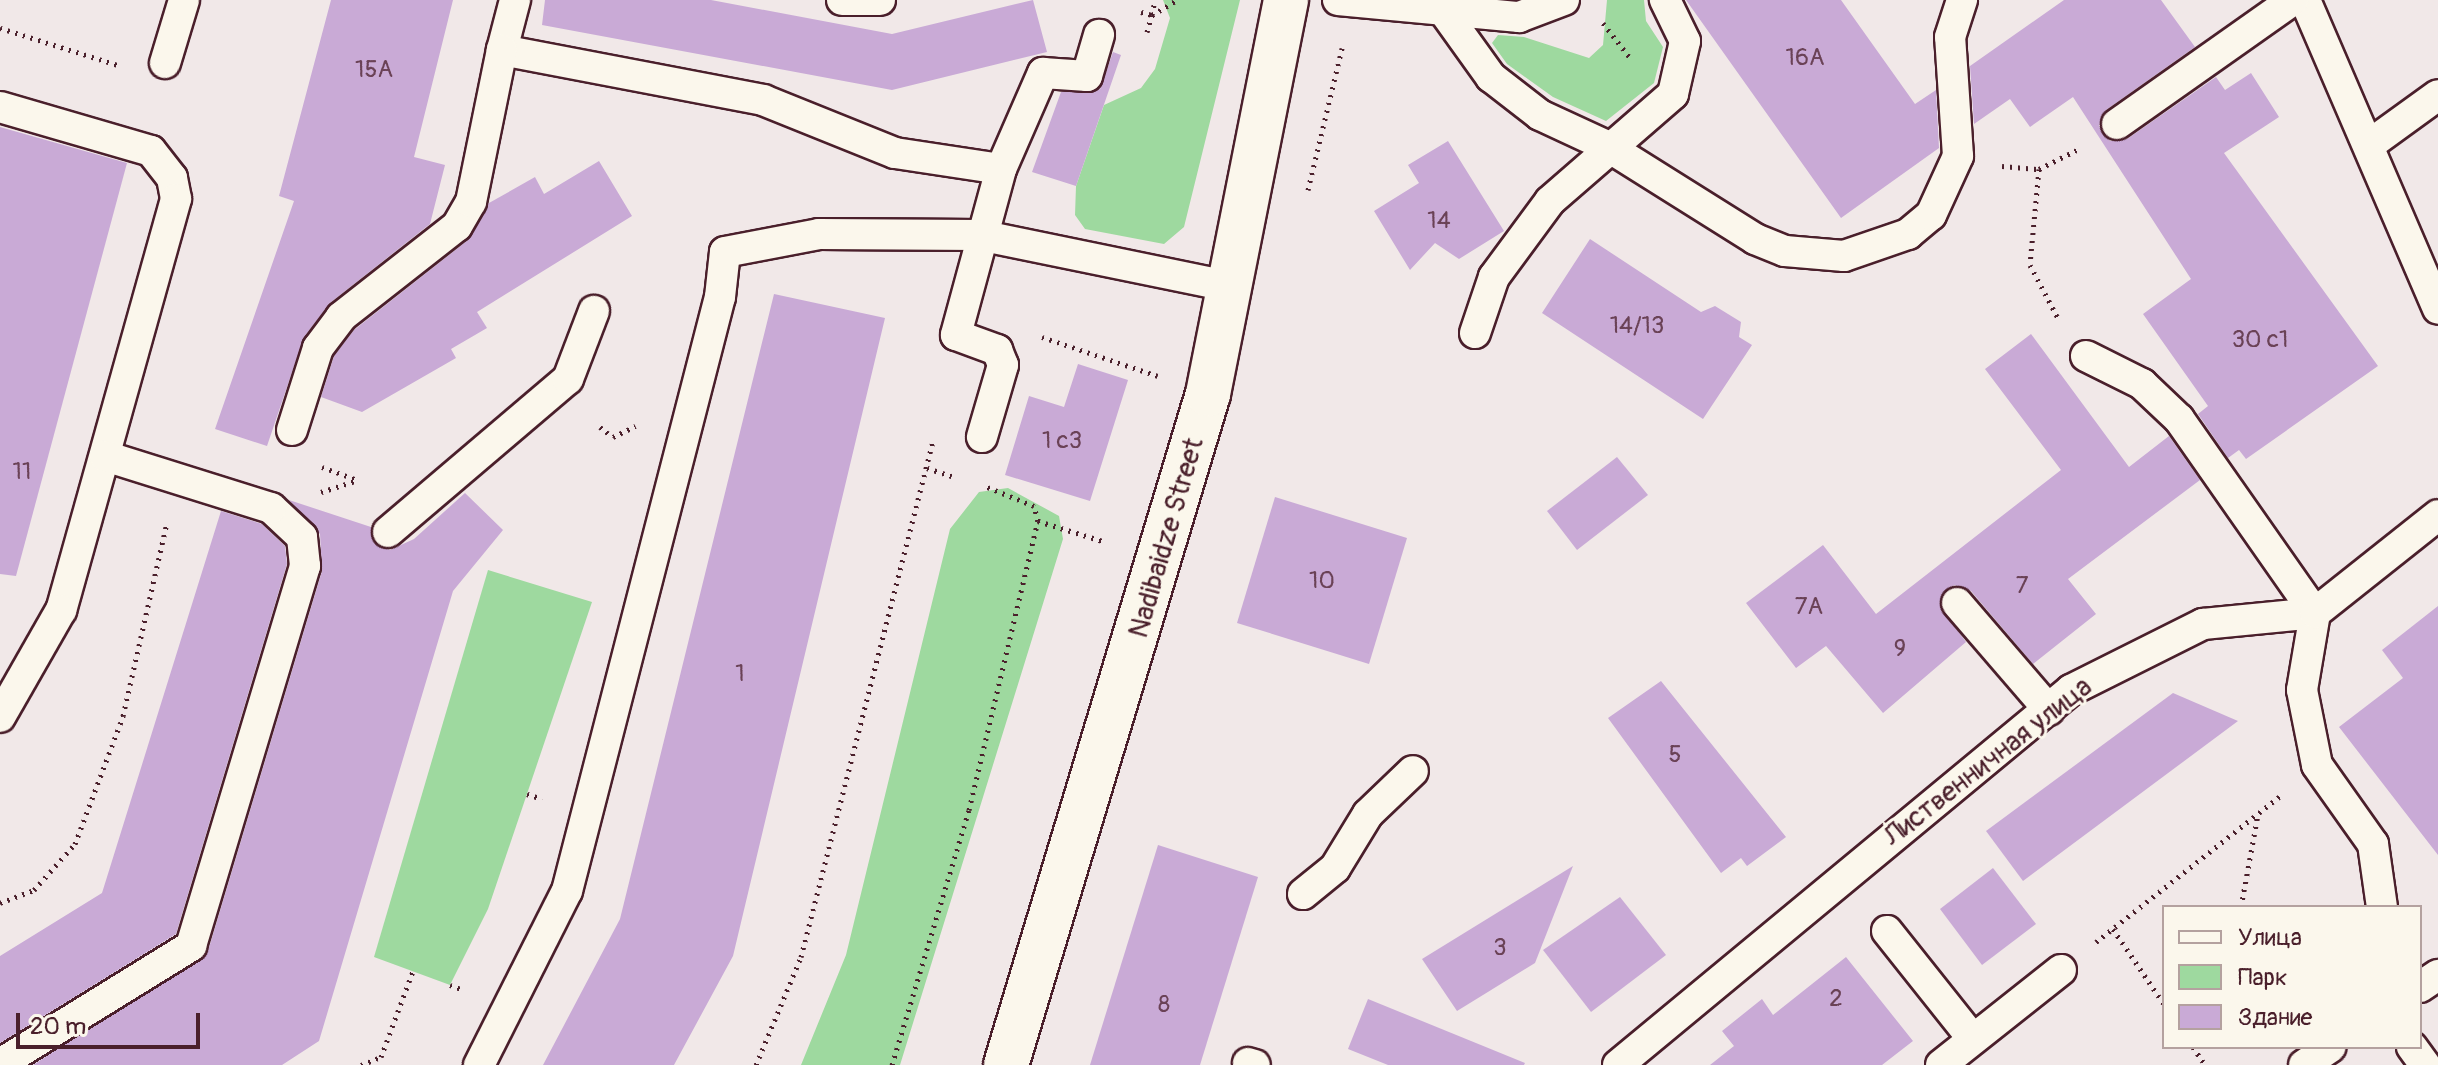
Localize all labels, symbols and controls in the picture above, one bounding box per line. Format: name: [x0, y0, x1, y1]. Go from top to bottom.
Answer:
house number: 16А: [1786, 44, 1824, 72]
house number: 15А: [355, 56, 393, 84]
house number: 14: [1427, 207, 1451, 235]
house number: 14/13: [1610, 312, 1664, 340]
house number: 30 с1: [2232, 326, 2288, 354]
house number: 1 с3: [1042, 427, 1082, 455]
street label: Nadibaidze Street: [1122, 434, 1212, 642]
house number: 11: [13, 458, 31, 486]
house number: 10: [1309, 567, 1335, 595]
house number: 7: [2016, 572, 2028, 600]
house number: 7А: [1795, 593, 1823, 621]
house number: 9: [1894, 635, 1906, 663]
house number: 1: [735, 660, 745, 688]
street label: Лиственничная улица: [1877, 670, 2099, 854]
house number: 5: [1668, 741, 1682, 769]
legend: [2162, 905, 2422, 1049]
text: Улица: [2238, 923, 2302, 952]
house number: 3: [1493, 934, 1507, 962]
text: Парк: [2238, 963, 2287, 992]
house number: 2: [1829, 985, 1843, 1013]
house number: 8: [1158, 991, 1170, 1019]
scale bar: [20, 997, 204, 1047]
text: Здание: [2238, 1003, 2312, 1032]
text: 20 m: [30, 1012, 86, 1041]

